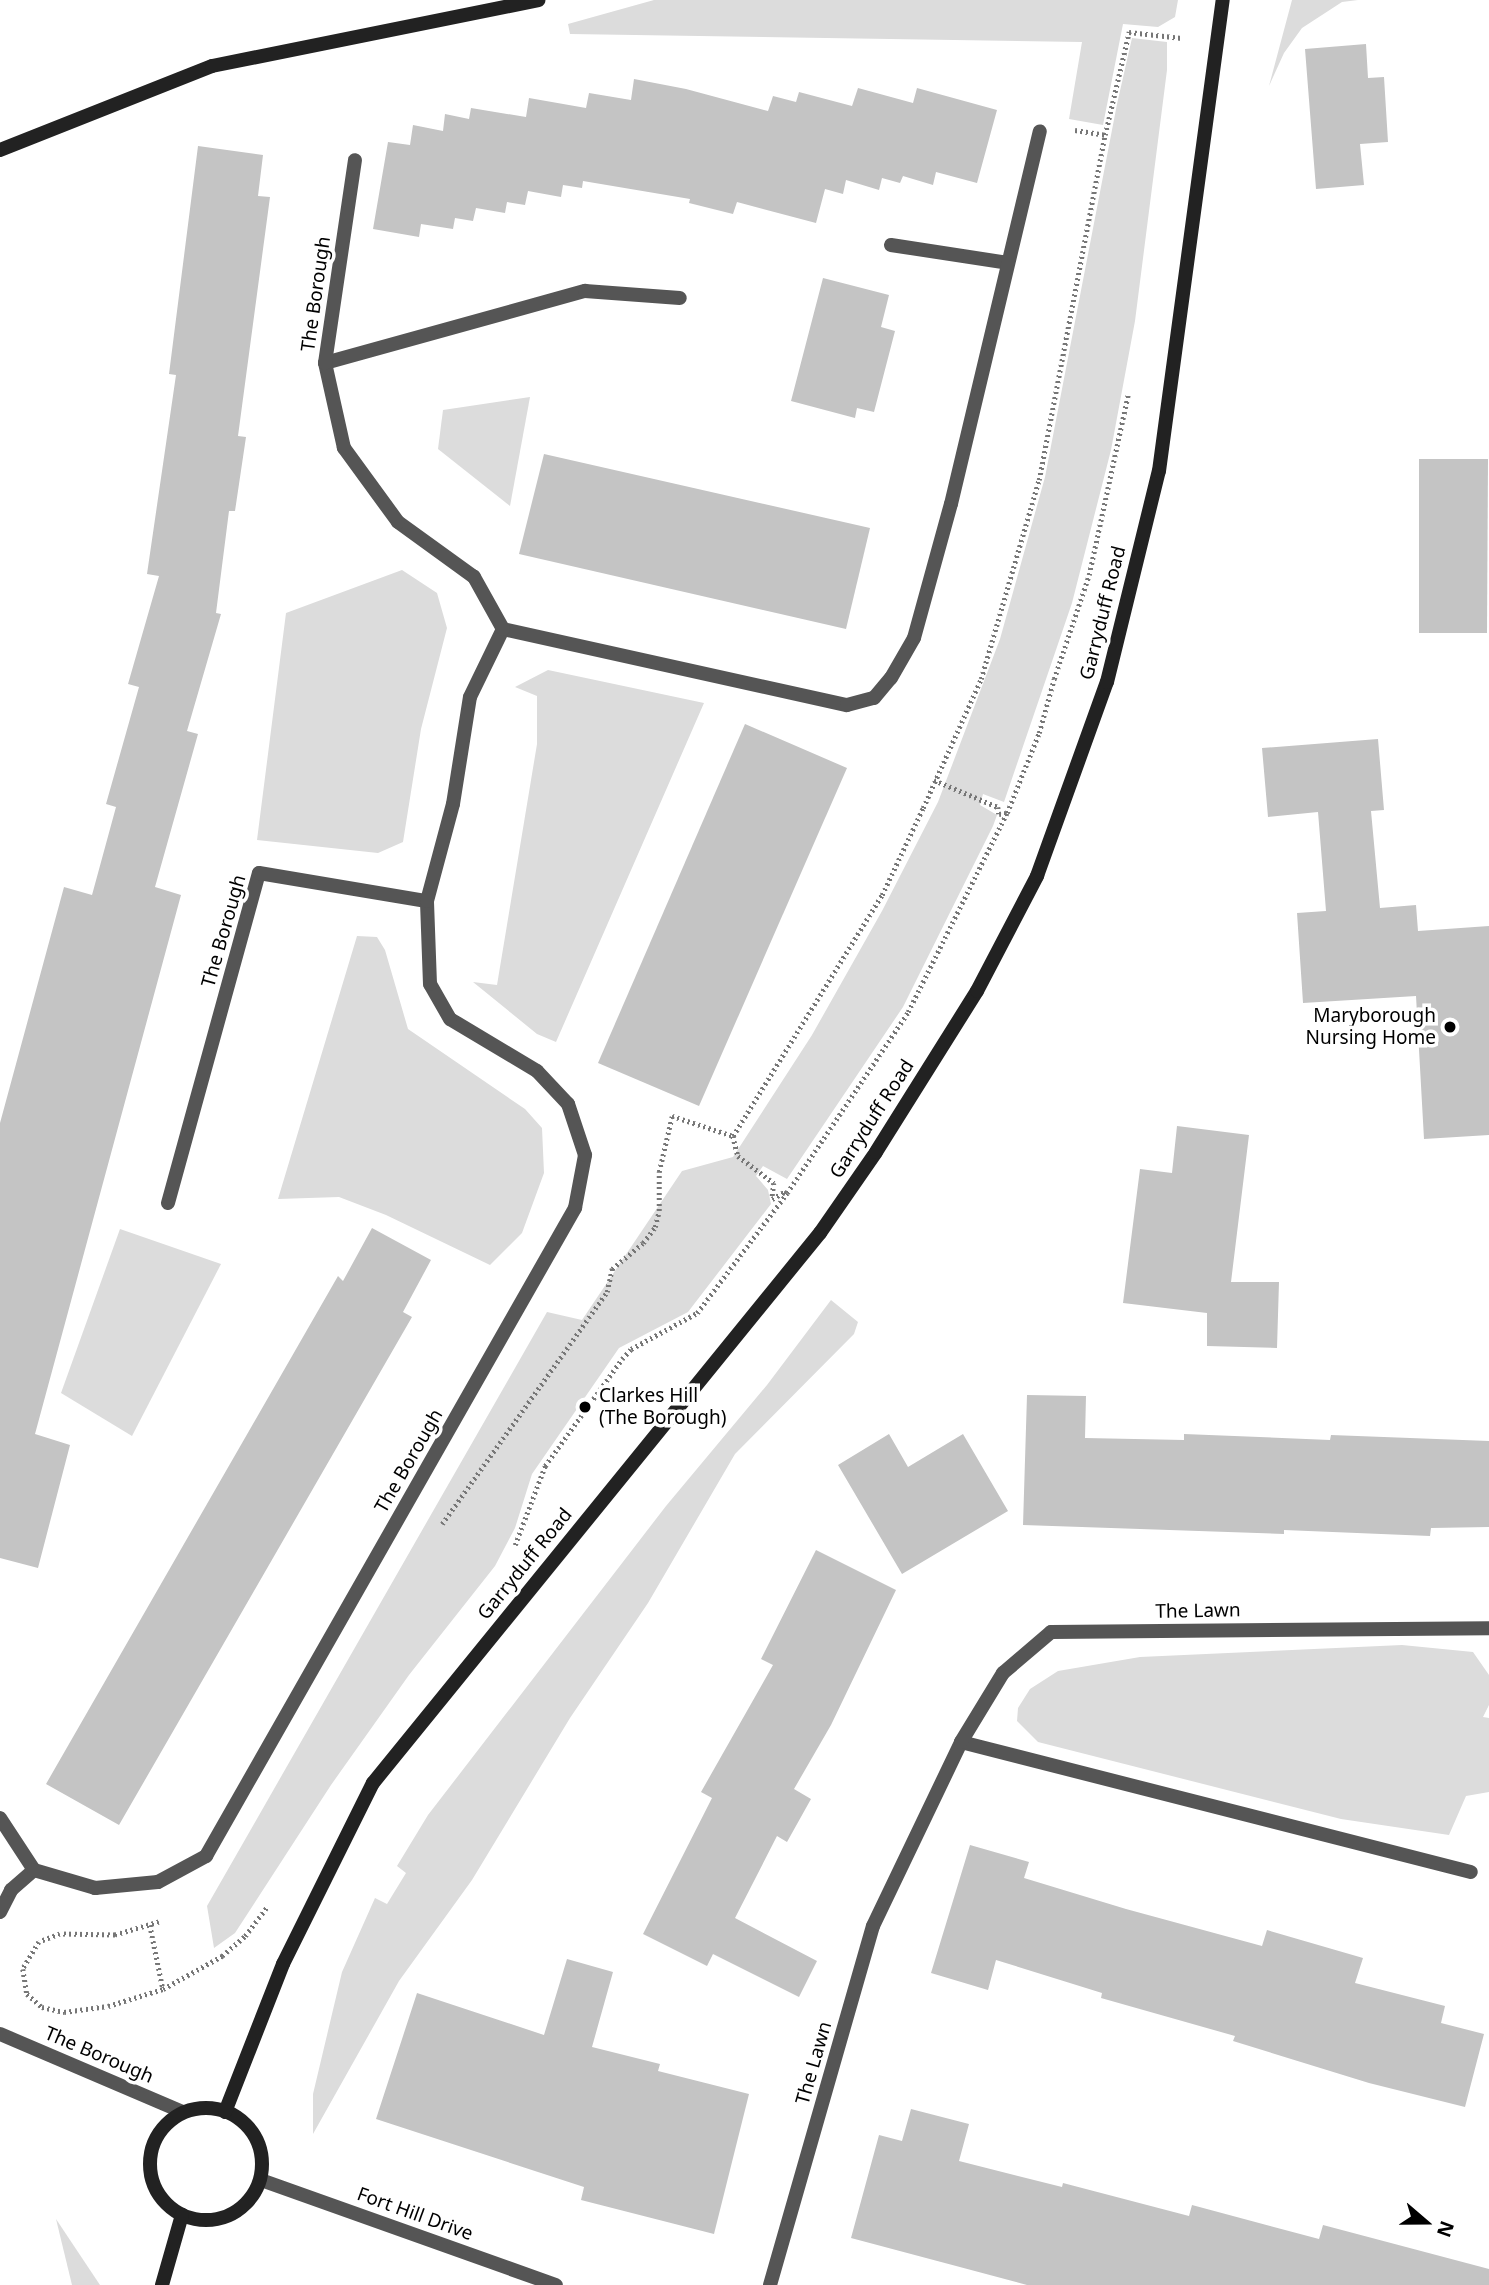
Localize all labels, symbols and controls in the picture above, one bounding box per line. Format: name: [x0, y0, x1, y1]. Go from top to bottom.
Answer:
street label: The Borough: [297, 235, 335, 353]
street label: Garryduff Road: [1075, 544, 1131, 682]
street label: The Borough: [197, 872, 251, 990]
place label: Maryborough Nursing Home: [1306, 1005, 1436, 1049]
marker: Maryborough Nursing Home: [1442, 1019, 1458, 1035]
street label: Garryduff Road: [825, 1055, 919, 1183]
place label: Clarkes Hill (The Borough): [599, 1385, 726, 1429]
marker: Clarkes Hill (The Borough): [577, 1399, 593, 1415]
street label: The Borough: [370, 1405, 448, 1517]
street label: Garryduff Road: [473, 1504, 577, 1624]
street label: The Lawn: [1155, 1599, 1241, 1623]
street label: The Lawn: [791, 2019, 837, 2107]
street label: The Borough: [41, 2022, 157, 2088]
street label: Fort Hill Drive: [354, 2182, 476, 2246]
north arrow: [1391, 2187, 1461, 2257]
text: N: [1431, 2217, 1461, 2241]

